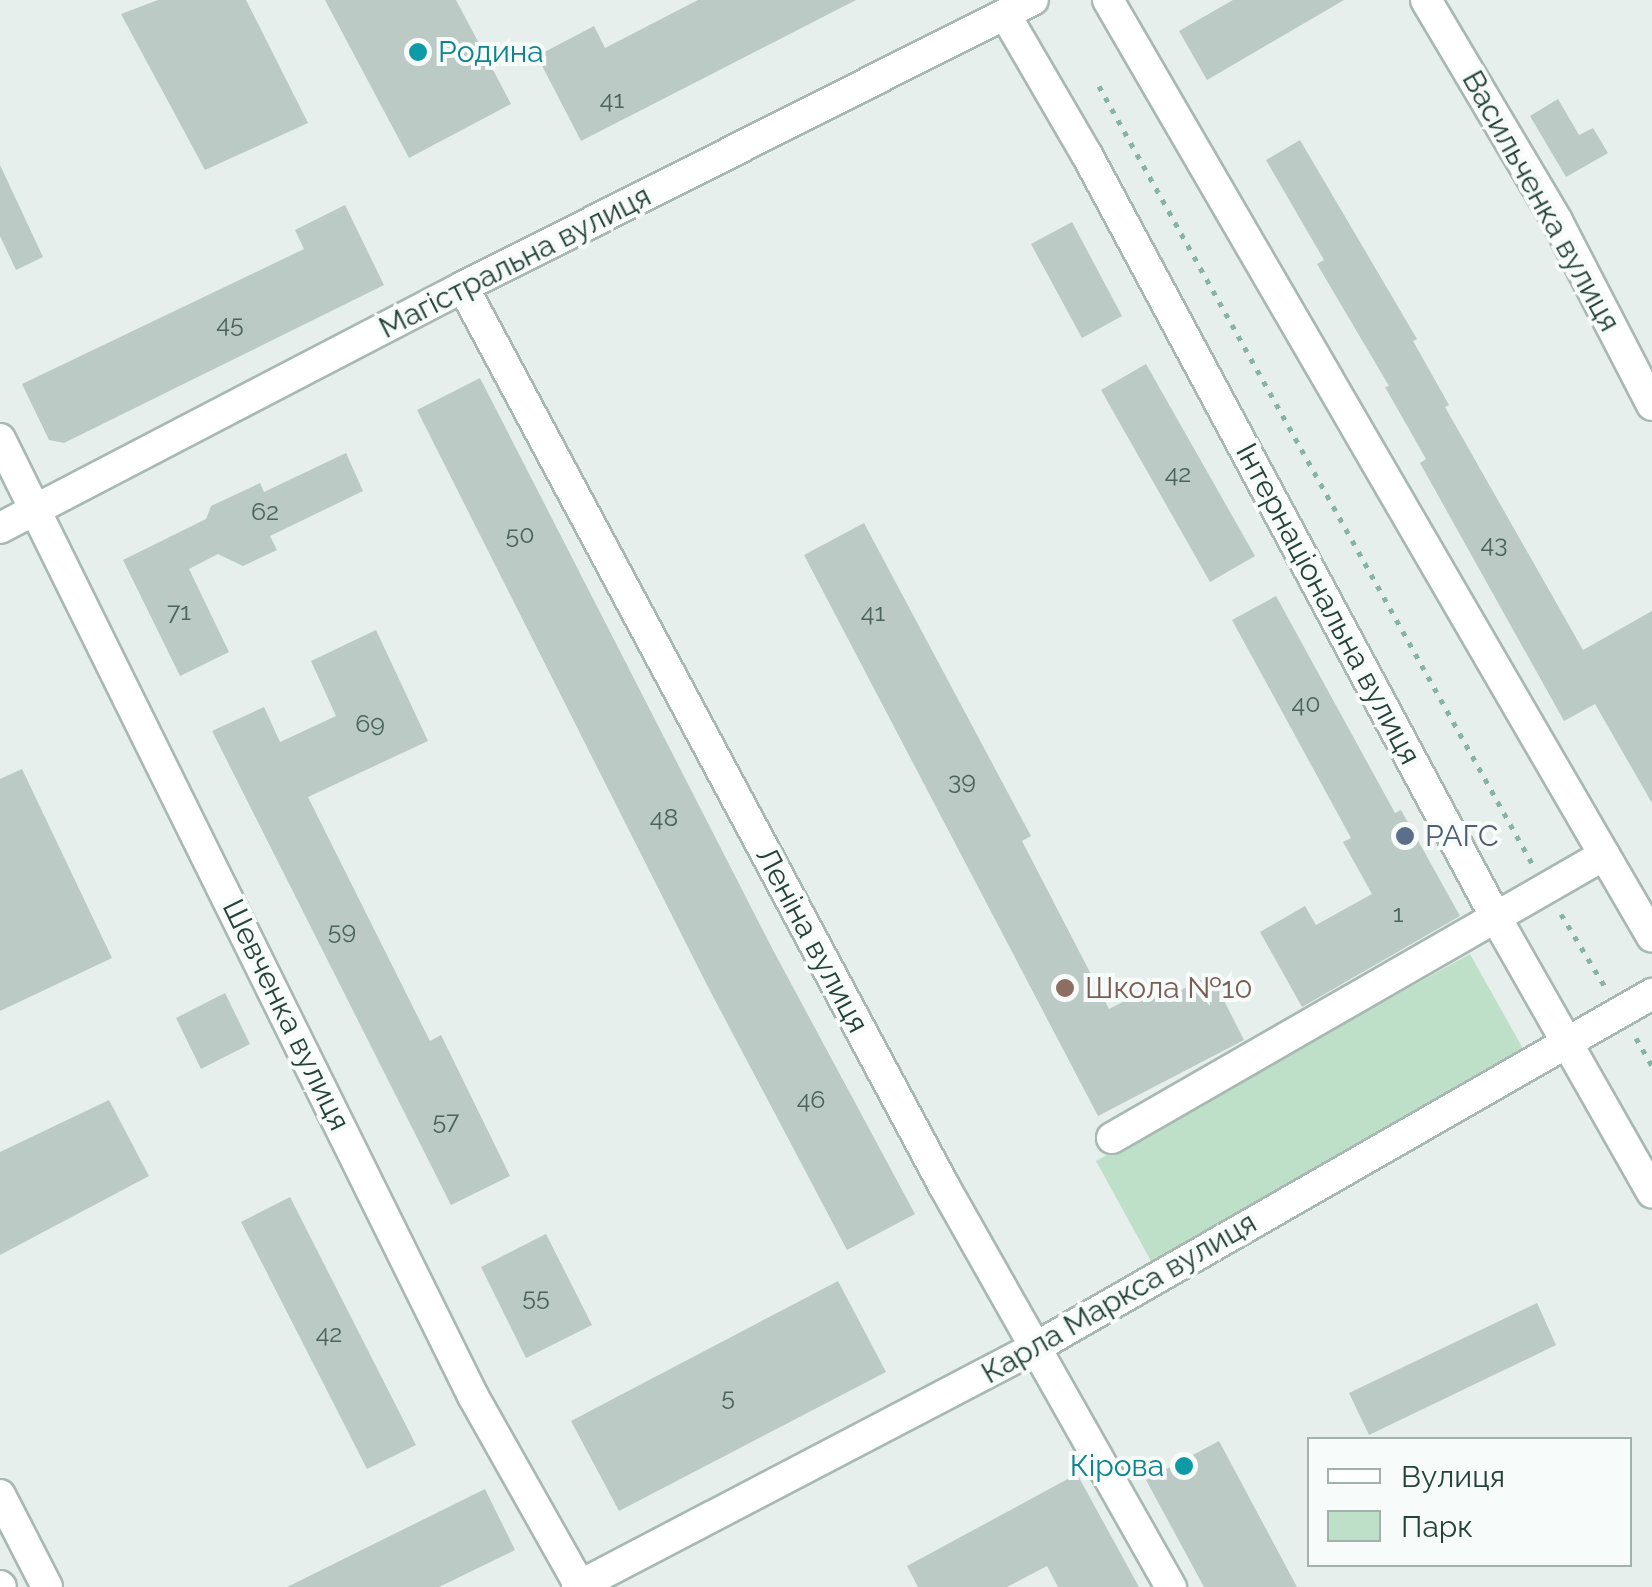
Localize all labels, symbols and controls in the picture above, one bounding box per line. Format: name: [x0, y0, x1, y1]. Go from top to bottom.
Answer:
place label: Родина: [438, 34, 544, 70]
marker: Родина: [407, 41, 429, 63]
street label: Васильченка вулиця: [1454, 64, 1628, 338]
house number: 41: [600, 84, 624, 114]
street label: Магістральна вулиця: [373, 178, 657, 346]
house number: 45: [216, 308, 244, 338]
street label: Інтернаціональна вулиця: [1228, 437, 1428, 771]
house number: 42: [1165, 458, 1191, 488]
house number: 62: [251, 496, 279, 526]
house number: 50: [506, 519, 534, 549]
house number: 43: [1481, 528, 1507, 558]
house number: 71: [167, 596, 191, 626]
house number: 41: [861, 597, 885, 627]
house number: 40: [1292, 688, 1320, 718]
house number: 69: [355, 708, 385, 738]
house number: 39: [948, 765, 976, 795]
house number: 48: [650, 802, 678, 832]
place label: РАГС: [1425, 818, 1499, 854]
marker: РАГС: [1394, 825, 1416, 847]
street label: Леніна вулиця: [748, 841, 876, 1039]
street label: Шевченка вулиця: [215, 894, 357, 1136]
house number: 1: [1393, 898, 1403, 928]
house number: 59: [328, 915, 356, 945]
place label: Школа №10: [1085, 970, 1253, 1006]
marker: Школа №10: [1054, 977, 1076, 999]
house number: 46: [797, 1084, 825, 1114]
house number: 57: [433, 1105, 459, 1135]
street label: Карла Маркса вулиця: [975, 1205, 1263, 1391]
house number: 55: [522, 1281, 550, 1311]
house number: 42: [316, 1318, 342, 1348]
house number: 5: [721, 1381, 735, 1411]
legend: [1307, 1437, 1632, 1567]
place label: Кірова: [1070, 1448, 1164, 1484]
marker: Кірова: [1173, 1455, 1195, 1477]
text: Вулиця: [1401, 1459, 1505, 1494]
text: Парк: [1401, 1509, 1473, 1544]

